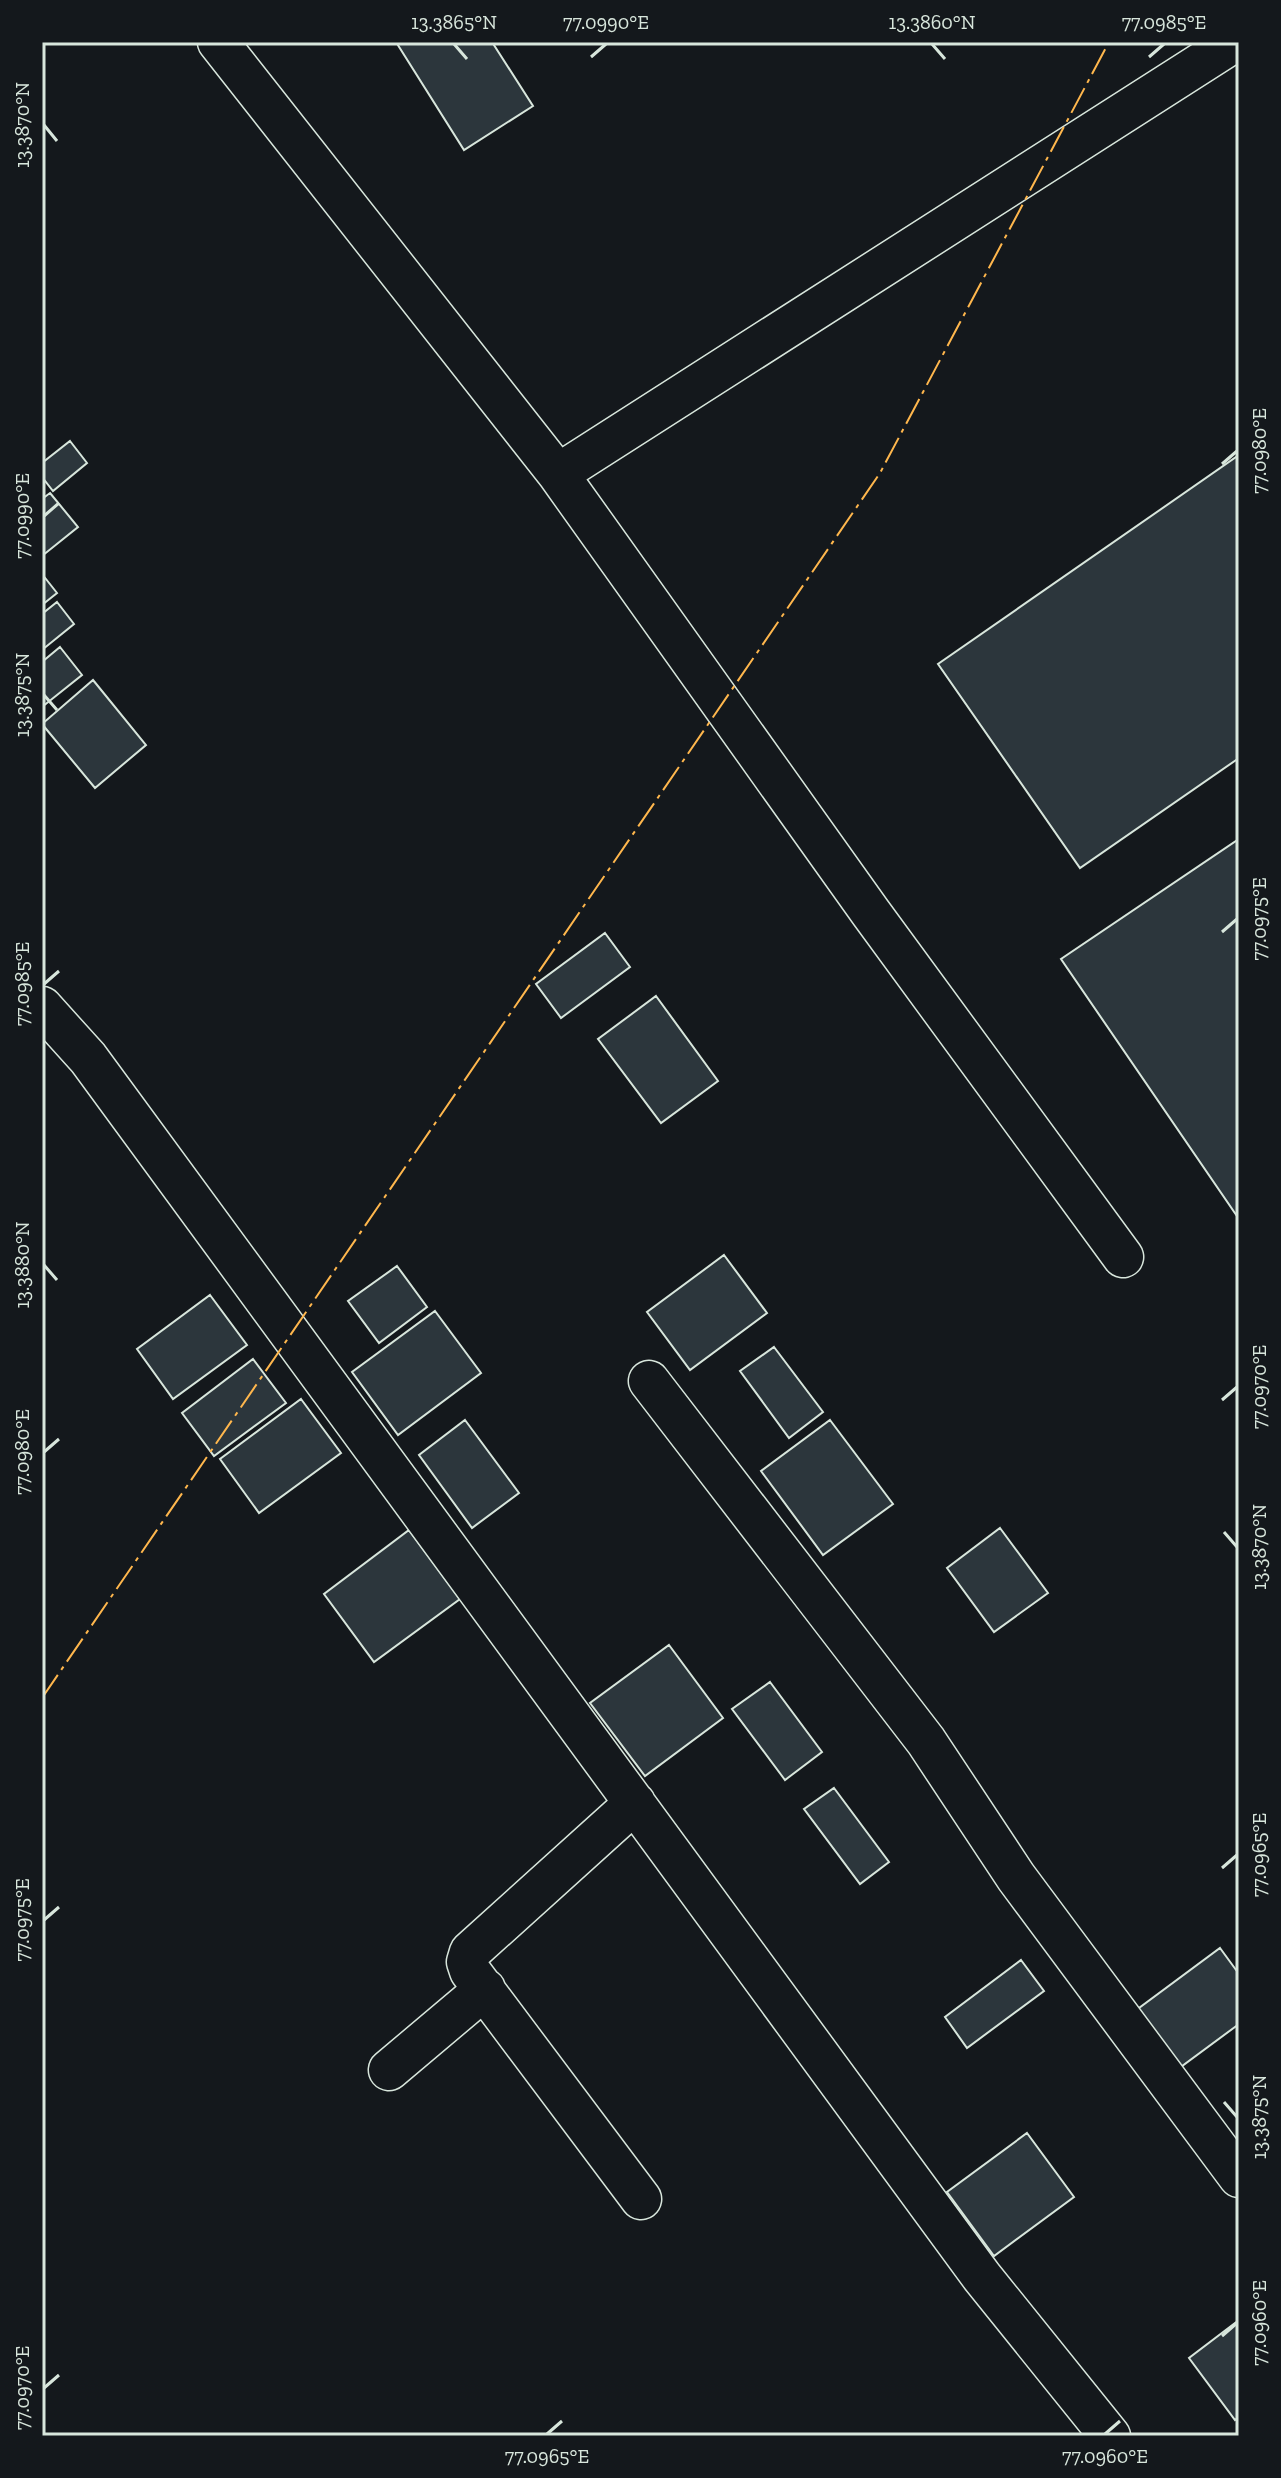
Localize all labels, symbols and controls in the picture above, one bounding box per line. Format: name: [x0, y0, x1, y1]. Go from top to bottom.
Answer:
text: 13.3865°N: [411, 10, 497, 34]
text: 77.0990°E: [563, 10, 649, 34]
text: 13.3860°N: [888, 10, 976, 34]
text: 77.0985°E: [1122, 10, 1206, 34]
text: 13.3870°N: [10, 82, 34, 168]
text: 77.0980°E: [1247, 408, 1271, 494]
text: 77.0990°E: [10, 473, 34, 559]
text: 13.3875°N: [10, 652, 34, 737]
text: 77.0975°E: [1247, 877, 1271, 961]
text: 77.0985°E: [10, 942, 34, 1026]
text: 13.3880°N: [10, 1221, 34, 1309]
text: 77.0970°E: [1247, 1345, 1271, 1429]
text: 77.0980°E: [10, 1409, 34, 1495]
text: 13.3870°N: [1247, 1504, 1271, 1590]
text: 77.0965°E: [1247, 1813, 1271, 1897]
text: 77.0975°E: [10, 1878, 34, 1962]
text: 13.3875°N: [1247, 2074, 1271, 2159]
text: 77.0960°E: [1247, 2280, 1271, 2366]
text: 77.0970°E: [10, 2346, 34, 2430]
text: 77.0965°E: [505, 2444, 589, 2468]
text: 77.0960°E: [1062, 2444, 1148, 2468]

